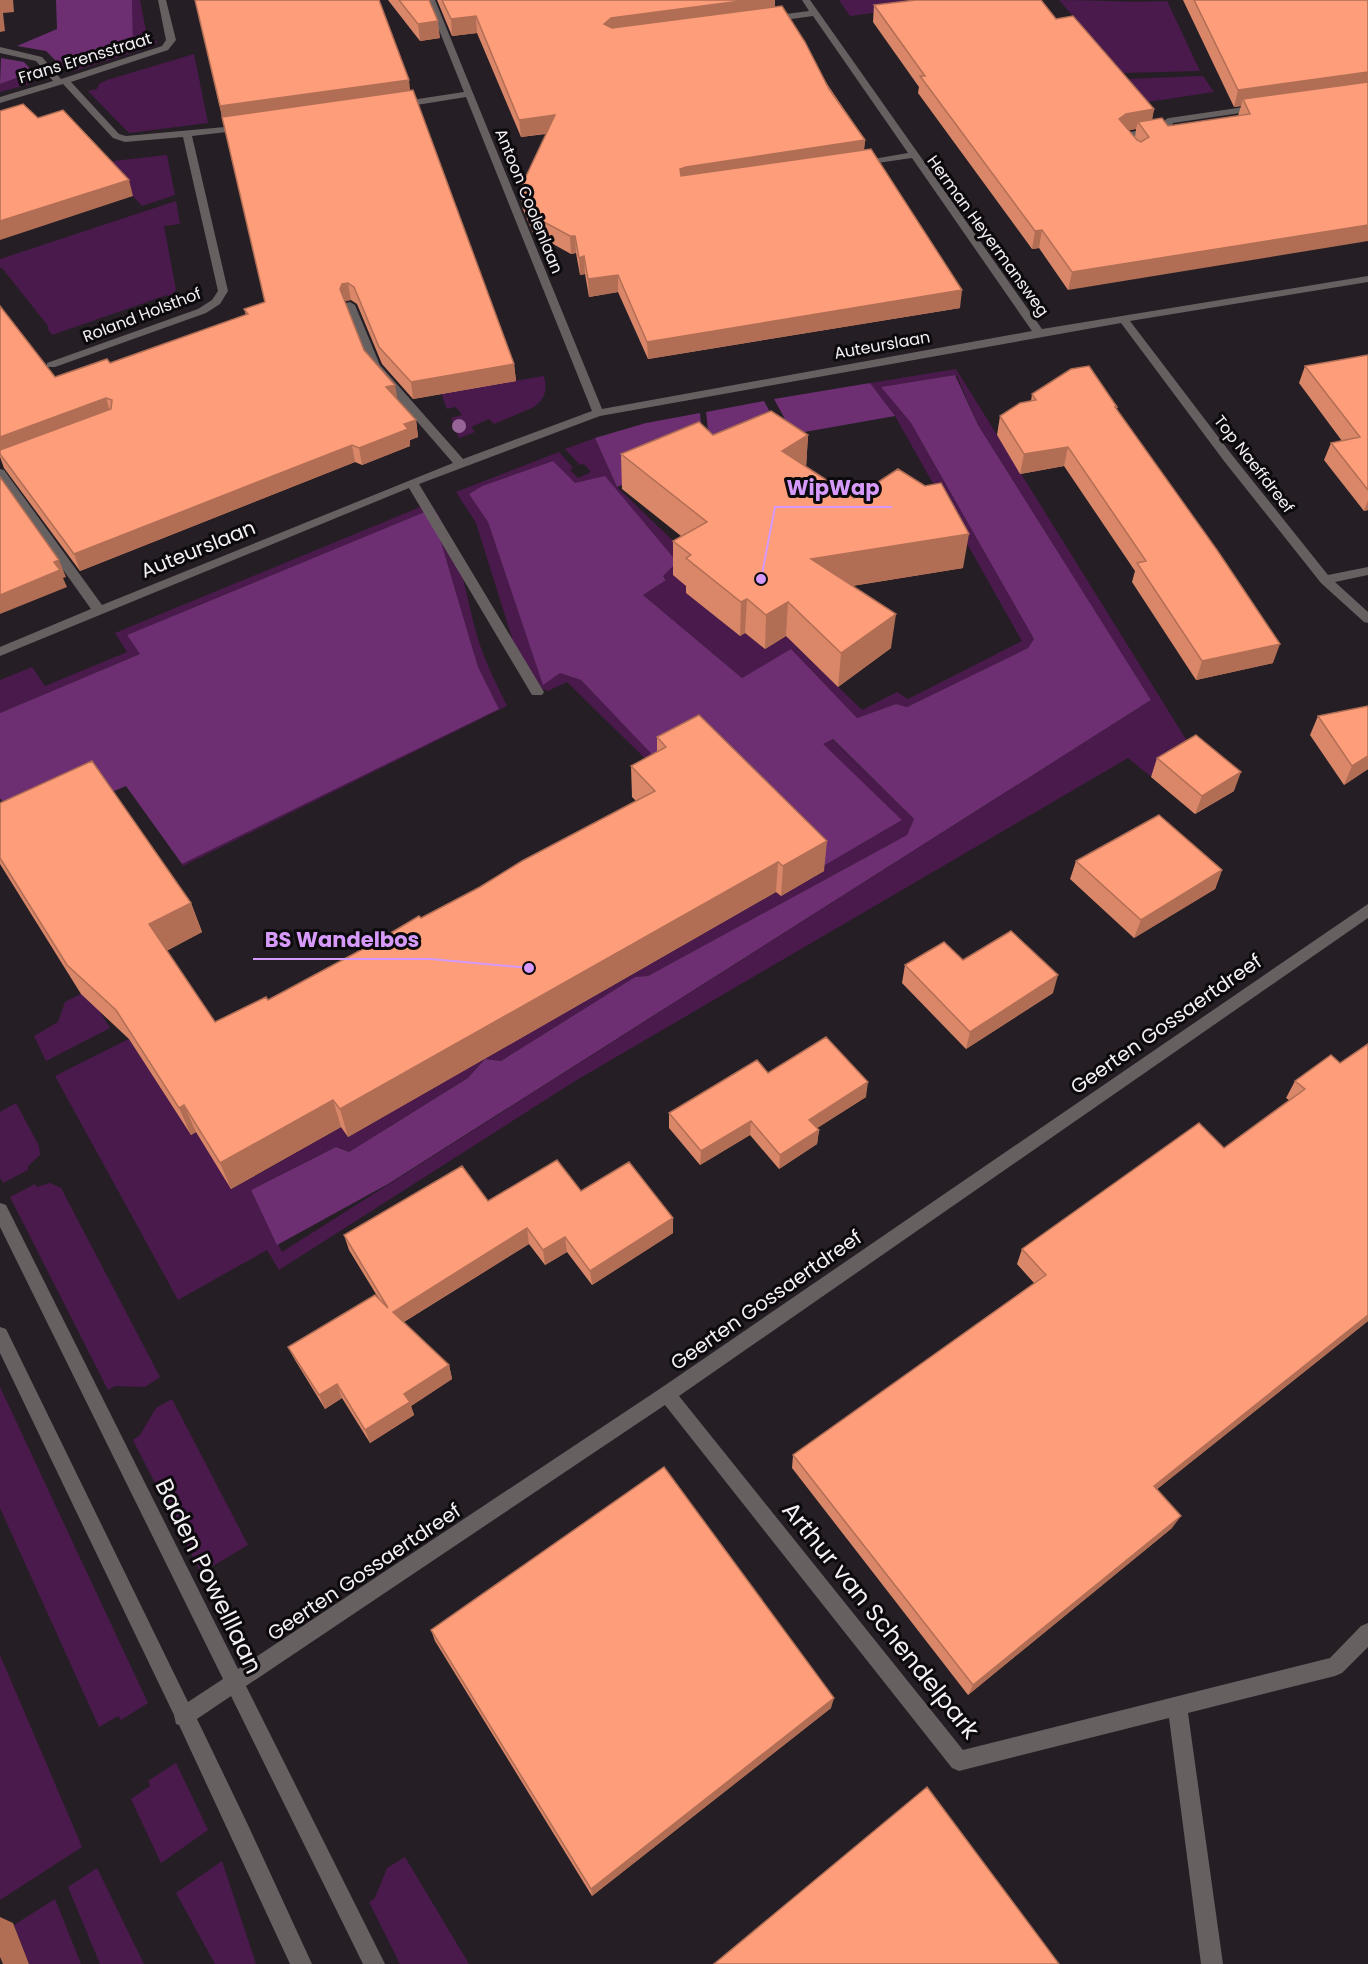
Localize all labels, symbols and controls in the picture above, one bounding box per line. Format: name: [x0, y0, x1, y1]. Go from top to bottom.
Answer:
street label: Frans Erensstraat: [16, 27, 155, 89]
street label: Antoon Coolenlaan: [489, 125, 569, 277]
street label: Herman Heyermansweg: [922, 151, 1054, 321]
street label: Roland Holsthof: [79, 282, 205, 348]
street label: Auteurslaan: [832, 325, 932, 365]
street label: Top Naeffdreef: [1208, 410, 1300, 518]
callout: WipWap: [775, 468, 892, 507]
text: WipWap: [786, 473, 880, 502]
street label: Auteurslaan: [136, 513, 260, 585]
callout: BS Wandelbos: [253, 920, 431, 959]
text: BS Wandelbos: [265, 925, 419, 954]
street label: Geerten Gossaertdreef: [1065, 947, 1267, 1101]
street label: Geerten Gossaertdreef: [665, 1223, 867, 1377]
street label: Baden Powelllaan: [147, 1473, 271, 1679]
street label: Arthur van Schendelpark: [775, 1494, 987, 1746]
street label: Geerten Gossaertdreef: [262, 1497, 466, 1647]

